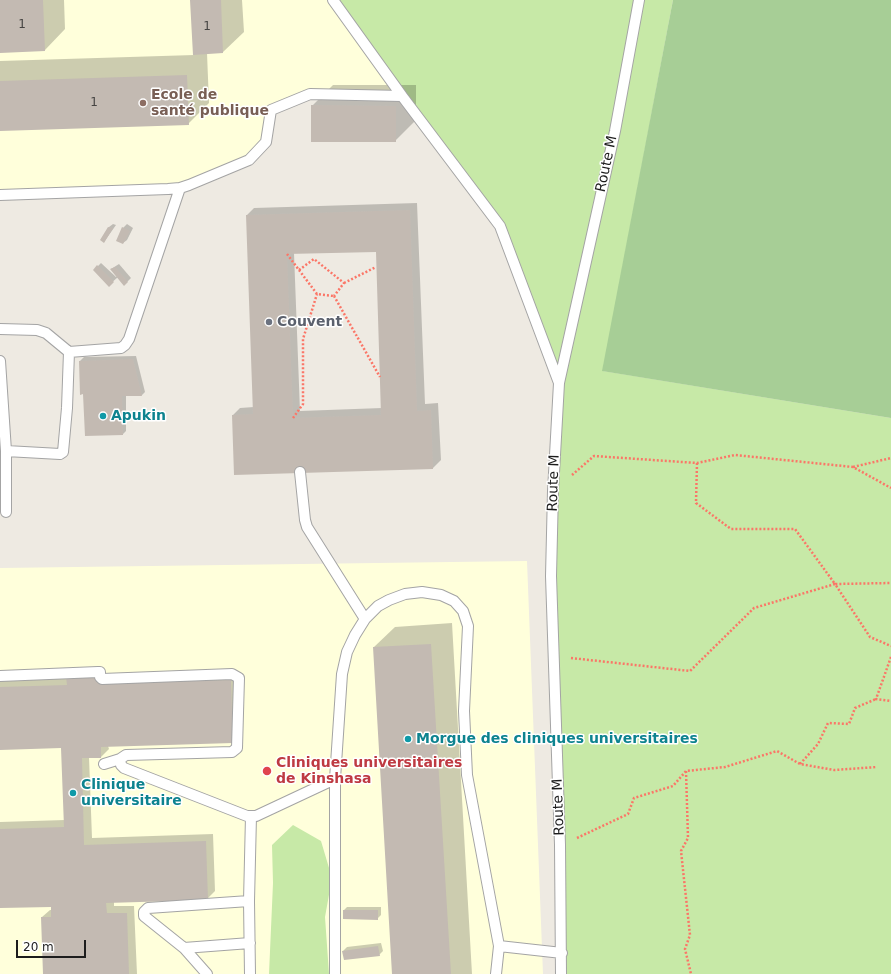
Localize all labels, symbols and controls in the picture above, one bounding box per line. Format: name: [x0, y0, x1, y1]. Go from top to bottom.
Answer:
house number: 1: [18, 18, 26, 32]
house number: 1: [203, 20, 211, 34]
place label: Ecole de santé publique: [151, 87, 269, 120]
house number: 1: [90, 96, 98, 110]
marker: Ecole de santé publique: [138, 98, 148, 108]
street label: Route M: [593, 134, 621, 194]
place label: Couvent: [277, 314, 342, 330]
marker: Couvent: [264, 317, 274, 327]
place label: Apukin: [111, 408, 166, 424]
marker: Apukin: [98, 411, 108, 421]
street label: Route M: [545, 454, 563, 512]
place label: Morgue des cliniques universitaires: [416, 731, 698, 747]
marker: Morgue des cliniques universitaires: [403, 734, 413, 744]
place label: Cliniques universitaires de Kinshasa: [276, 755, 462, 788]
marker: Cliniques universitaires de Kinshasa: [261, 765, 273, 777]
place label: Clinique universitaire: [81, 777, 182, 810]
street label: Route M: [550, 778, 568, 836]
marker: Clinique universitaire: [68, 788, 78, 798]
scale bar: [18, 932, 88, 958]
text: 20 m: [23, 940, 54, 954]

